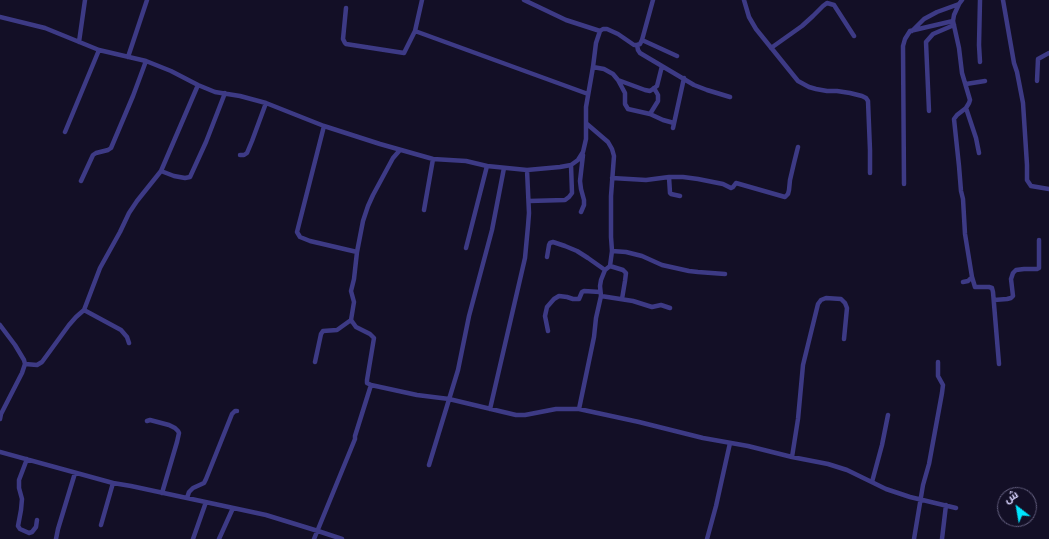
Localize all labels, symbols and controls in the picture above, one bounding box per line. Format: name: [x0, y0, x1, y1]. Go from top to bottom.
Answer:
north arrow: [997, 487, 1037, 527]
text: ش: [1002, 488, 1020, 506]

